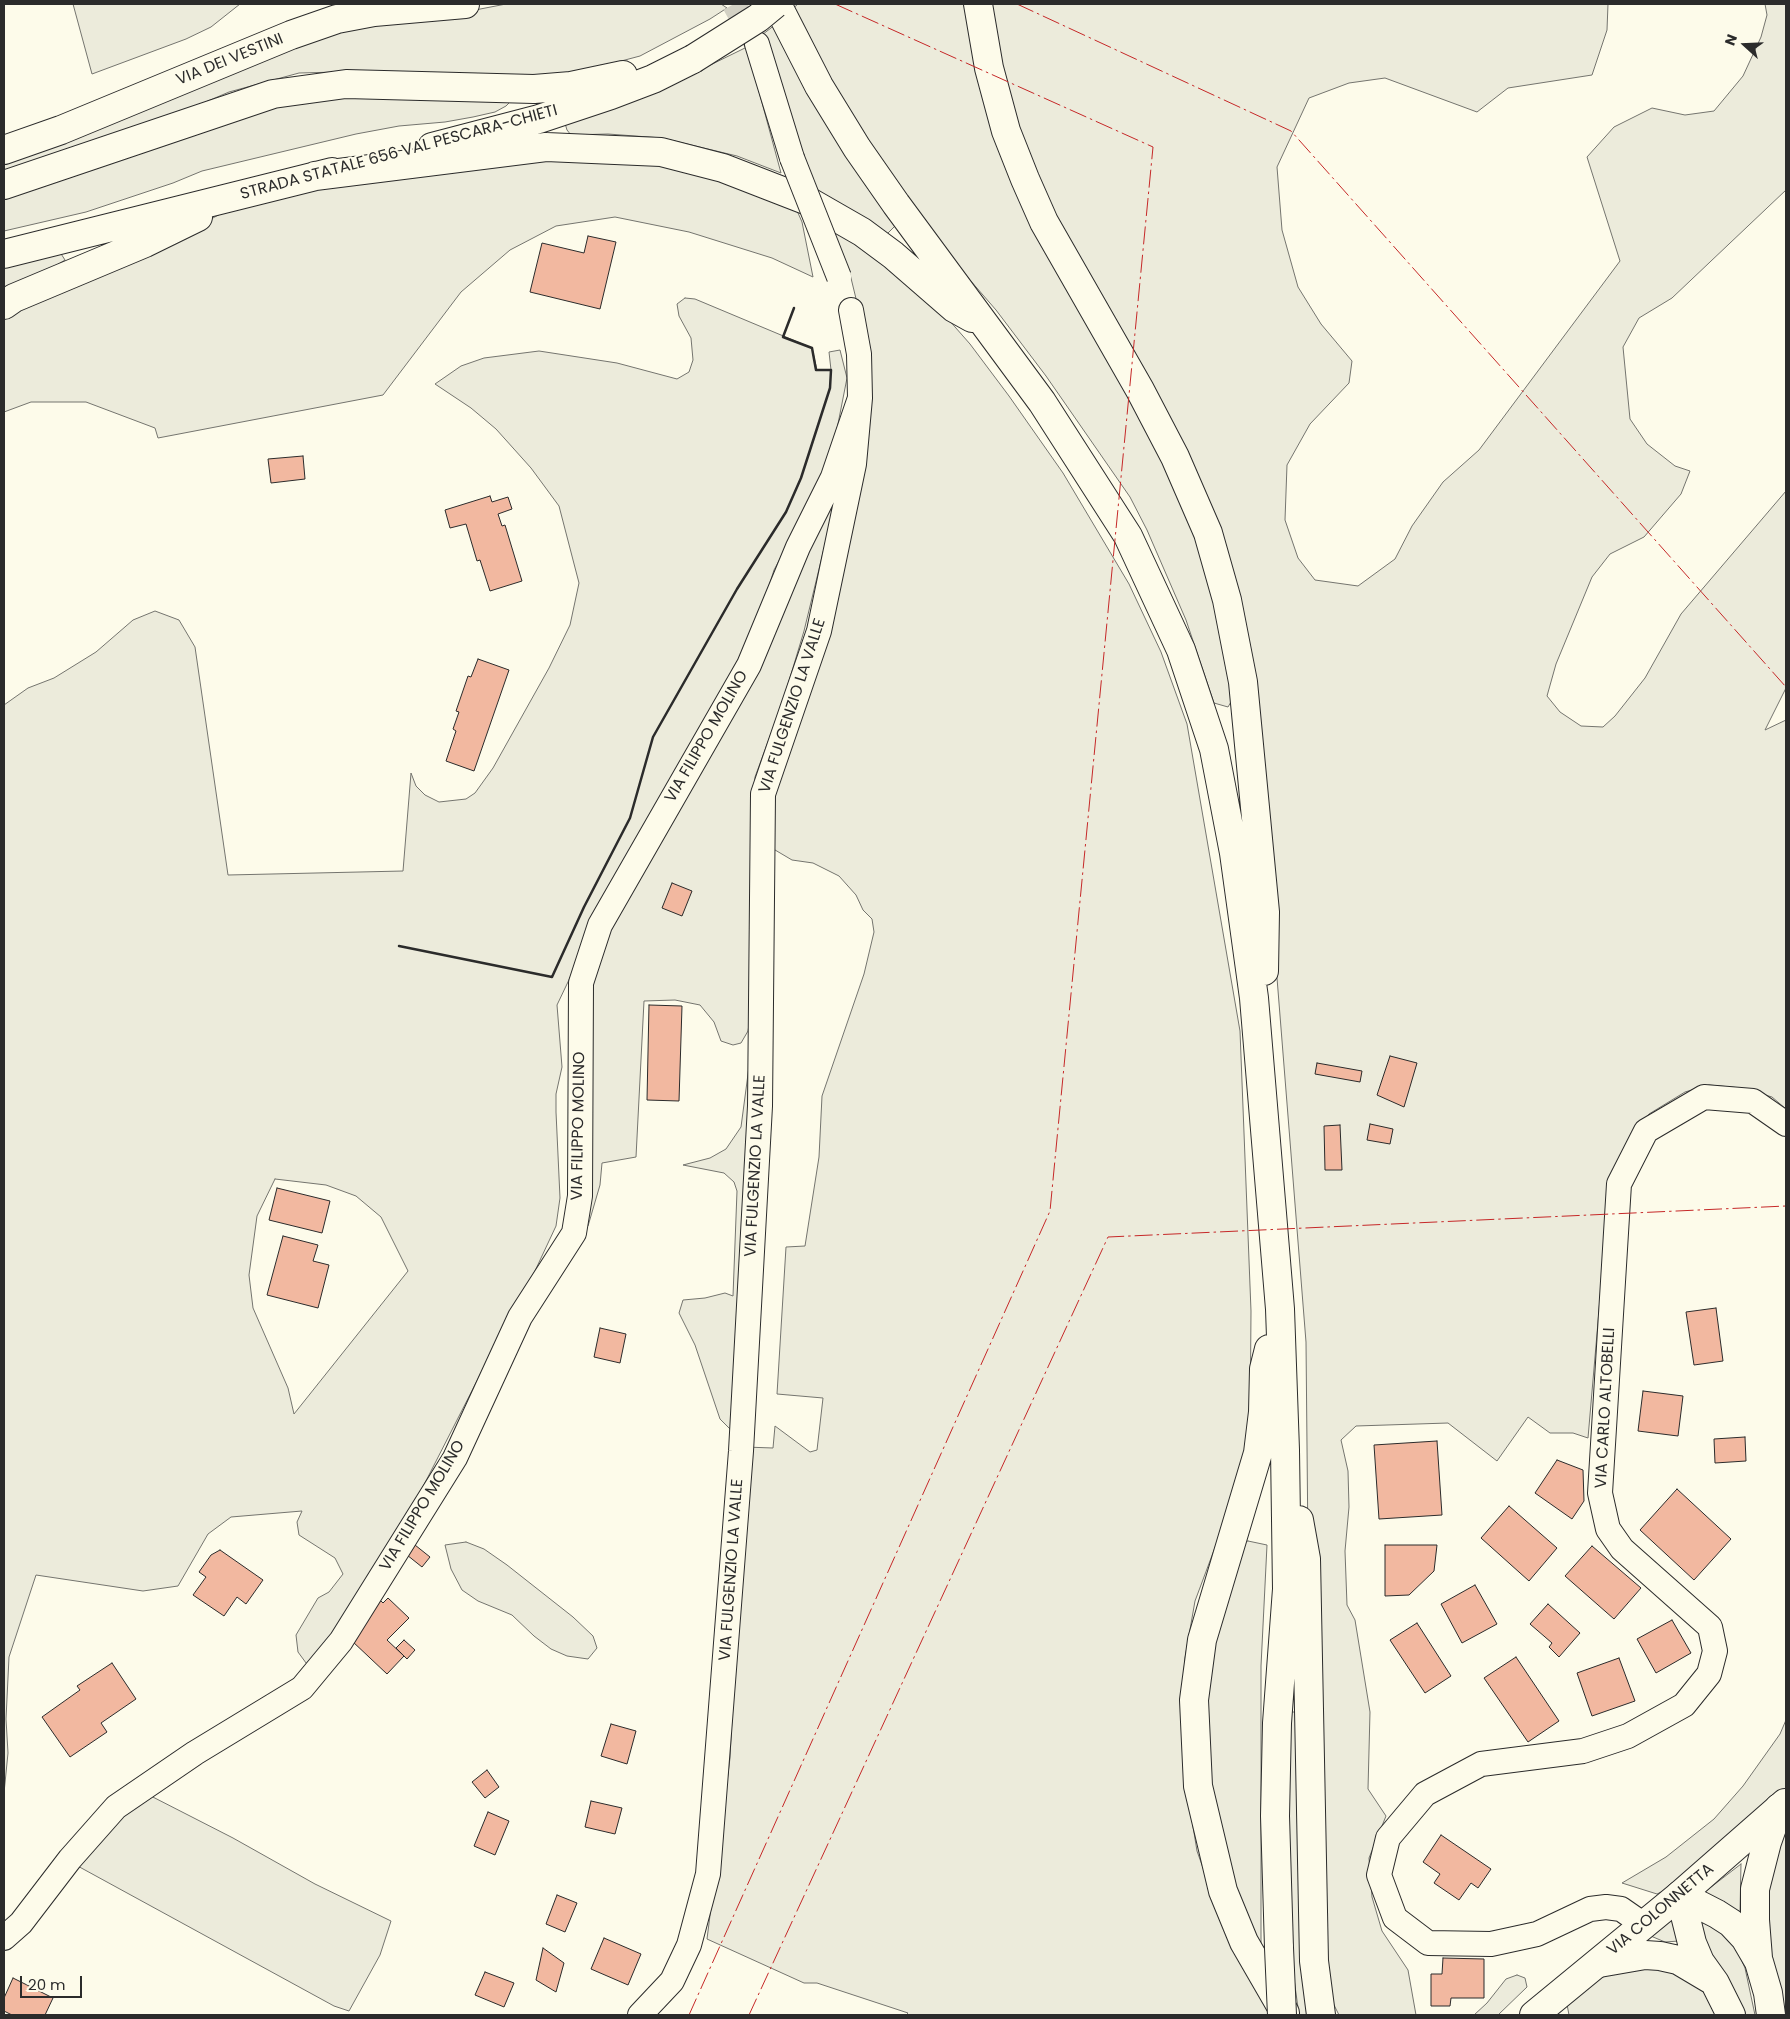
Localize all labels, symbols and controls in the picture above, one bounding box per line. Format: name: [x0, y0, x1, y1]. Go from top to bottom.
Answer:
north arrow: [1720, 20, 1770, 70]
street label: VIA DEI VESTINI: [174, 30, 286, 90]
text: N: [1720, 32, 1742, 48]
street label: STRADA STATALE 656 VAL PESCARA-CHIETI: [238, 101, 560, 205]
street label: VIA FULGENZIO LA VALLE: [756, 616, 830, 796]
street label: VIA FILIPPO MOLINO: [661, 668, 753, 806]
street label: VIA FILIPPO MOLINO: [568, 1051, 590, 1201]
street label: VIA FULGENZIO LA VALLE: [742, 1074, 770, 1258]
street label: VIA CARLO ALTOBELLI: [1592, 1327, 1620, 1489]
street label: VIA FILIPPO MOLINO: [376, 1437, 470, 1575]
street label: VIA FULGENZIO LA VALLE: [716, 1478, 748, 1662]
street label: VIA COLONNETTA: [1604, 1860, 1718, 1960]
scale bar: [22, 1966, 85, 1998]
text: 20 m: [28, 1974, 66, 1995]

